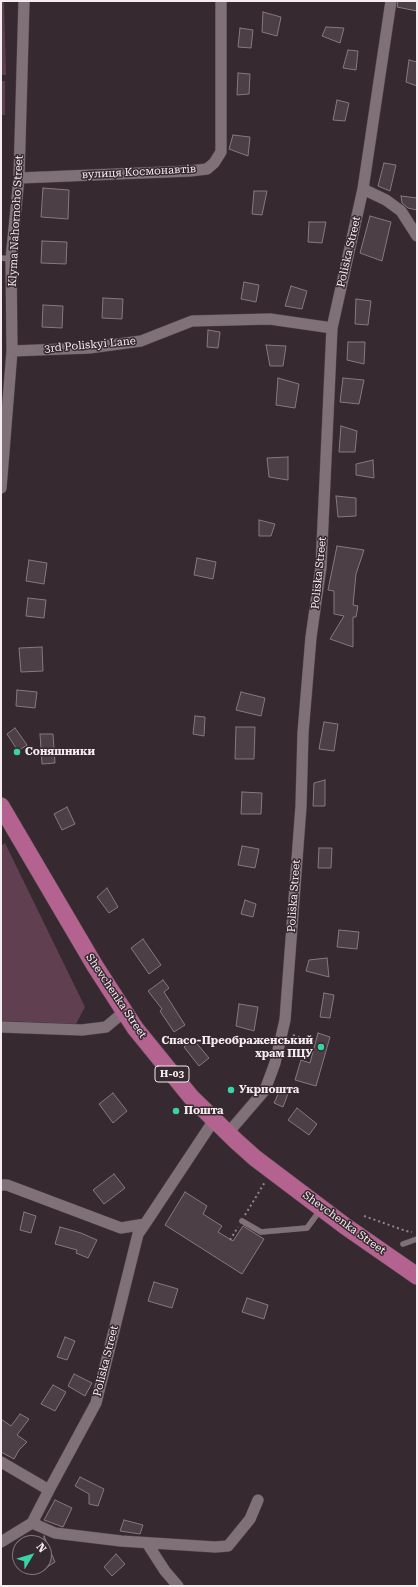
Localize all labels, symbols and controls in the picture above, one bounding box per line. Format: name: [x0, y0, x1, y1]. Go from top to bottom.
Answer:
street label: Klyma Nahornoho Street: [6, 155, 26, 287]
street label: вулиця Космонавтів: [81, 162, 197, 182]
street label: Poliska Street: [334, 215, 364, 289]
street label: 3rd Poliskyi Lane: [44, 334, 136, 356]
street label: Poliska Street: [309, 536, 329, 610]
place label: Соняшники: [25, 745, 95, 759]
marker: Соняшники: [12, 747, 22, 757]
street label: Poliska Street: [285, 859, 303, 933]
street label: Shevchenka Street: [83, 951, 149, 1041]
place label: Спасо-Преображенський храм ПЦУ: [161, 1034, 313, 1060]
marker: Спасо-Преображенський храм ПЦУ: [316, 1042, 326, 1052]
road number: Н-03: [155, 1066, 189, 1082]
place label: Укрпошта: [239, 1083, 299, 1097]
marker: Укрпошта: [226, 1085, 236, 1095]
place label: Пошта: [184, 1104, 224, 1118]
marker: Пошта: [171, 1106, 181, 1116]
street label: Shevchenka Street: [300, 1189, 388, 1257]
street label: Poliska Street: [91, 1324, 121, 1398]
north arrow: [12, 1535, 52, 1575]
text: N: [33, 1541, 49, 1555]

